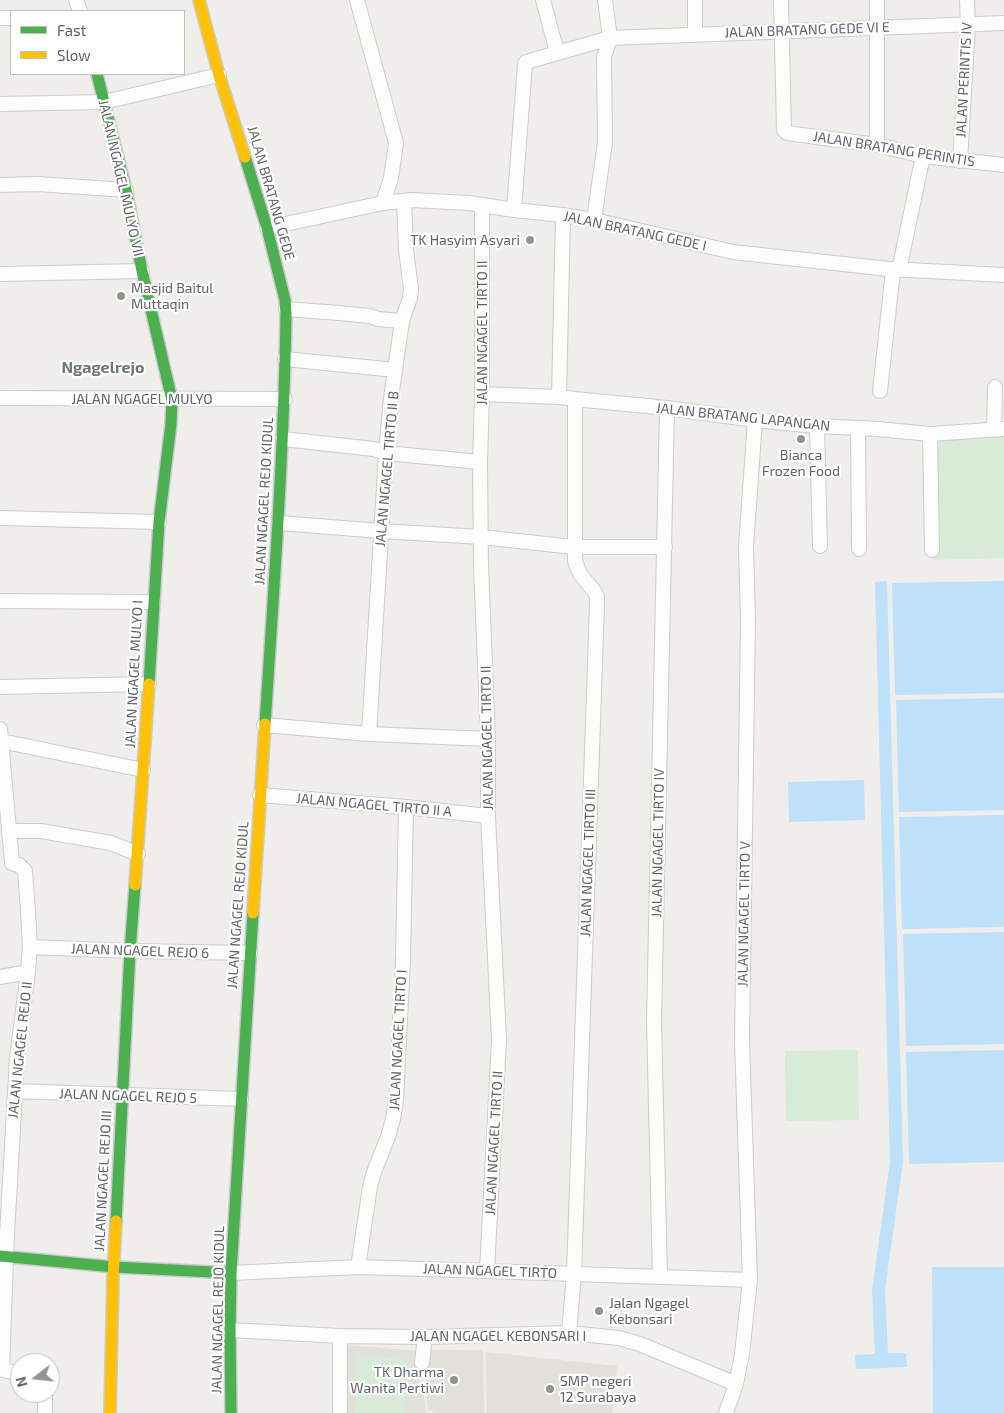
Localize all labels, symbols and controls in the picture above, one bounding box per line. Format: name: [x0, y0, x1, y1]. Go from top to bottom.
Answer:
legend: [10, 10, 185, 75]
street label: JALAN BRATANG GEDE VI E: [724, 19, 890, 41]
text: Fast: [57, 21, 86, 39]
street label: JALAN PERINTIS IV: [953, 22, 975, 138]
text: Slow: [57, 46, 91, 64]
street label: JALAN NGAGEL MULYO VII: [95, 98, 147, 258]
street label: JALAN BRATANG GEDE: [244, 124, 298, 262]
street label: JALAN BRATANG PERINTIS: [812, 128, 976, 170]
street label: JALAN BRATANG GEDE I: [562, 208, 708, 254]
place label: TK Hasyim Asyari: [410, 232, 520, 248]
marker: TK Hasyim Asyari: [524, 234, 536, 246]
street label: JALAN NGAGEL TIRTO II: [474, 261, 490, 405]
place label: Masjid Baitul Muttaqin: [131, 280, 214, 312]
marker: Masjid Baitul Muttaqin: [115, 290, 127, 302]
district label: Ngagelrejo: [62, 358, 144, 378]
street label: JALAN NGAGEL TIRTO II B: [372, 390, 402, 548]
street label: JALAN NGAGEL MULYO: [71, 391, 213, 407]
street label: JALAN BRATANG LAPANGAN: [655, 399, 831, 435]
street label: JALAN NGAGEL REJO KIDUL: [251, 417, 277, 585]
marker: Bianca Frozen Food: [795, 433, 807, 445]
place label: Bianca Frozen Food: [762, 447, 840, 480]
street label: JALAN NGAGEL MULYO I: [122, 600, 146, 748]
street label: JALAN NGAGEL TIRTO II: [477, 666, 497, 810]
street label: JALAN NGAGEL TIRTO IV: [648, 768, 668, 918]
street label: JALAN NGAGEL TIRTO III: [577, 789, 599, 937]
street label: JALAN NGAGEL TIRTO II A: [295, 790, 453, 820]
street label: JALAN NGAGEL REJO KIDUL: [224, 821, 252, 989]
street label: JALAN NGAGEL TIRTO V: [734, 841, 754, 987]
street label: JALAN NGAGEL REJO 6: [71, 940, 209, 962]
street label: JALAN NGAGEL TIRTO I: [386, 969, 410, 1111]
street label: JALAN NGAGEL REJO II: [4, 981, 36, 1119]
street label: JALAN NGAGEL TIRTO II: [482, 1070, 506, 1216]
street label: JALAN NGAGEL REJO 5: [59, 1085, 197, 1107]
street label: JALAN NGAGEL REJO III: [91, 1110, 115, 1252]
street label: JALAN NGAGEL REJO KIDUL: [208, 1226, 228, 1394]
street label: JALAN NGAGEL TIRTO: [423, 1260, 557, 1282]
place label: Jalan Ngagel Kebonsari: [609, 1295, 689, 1328]
marker: Jalan Ngagel Kebonsari: [593, 1305, 605, 1317]
street label: JALAN NGAGEL KEBONSARI I: [410, 1328, 586, 1344]
north arrow: [10, 1353, 60, 1403]
place label: TK Dharma Wanita Pertiwi: [350, 1364, 444, 1396]
place label: SMP negeri 12 Surabaya: [560, 1373, 636, 1405]
marker: TK Dharma Wanita Pertiwi: [448, 1374, 460, 1386]
text: N: [11, 1375, 31, 1389]
marker: SMP negeri 12 Surabaya: [544, 1383, 556, 1395]

